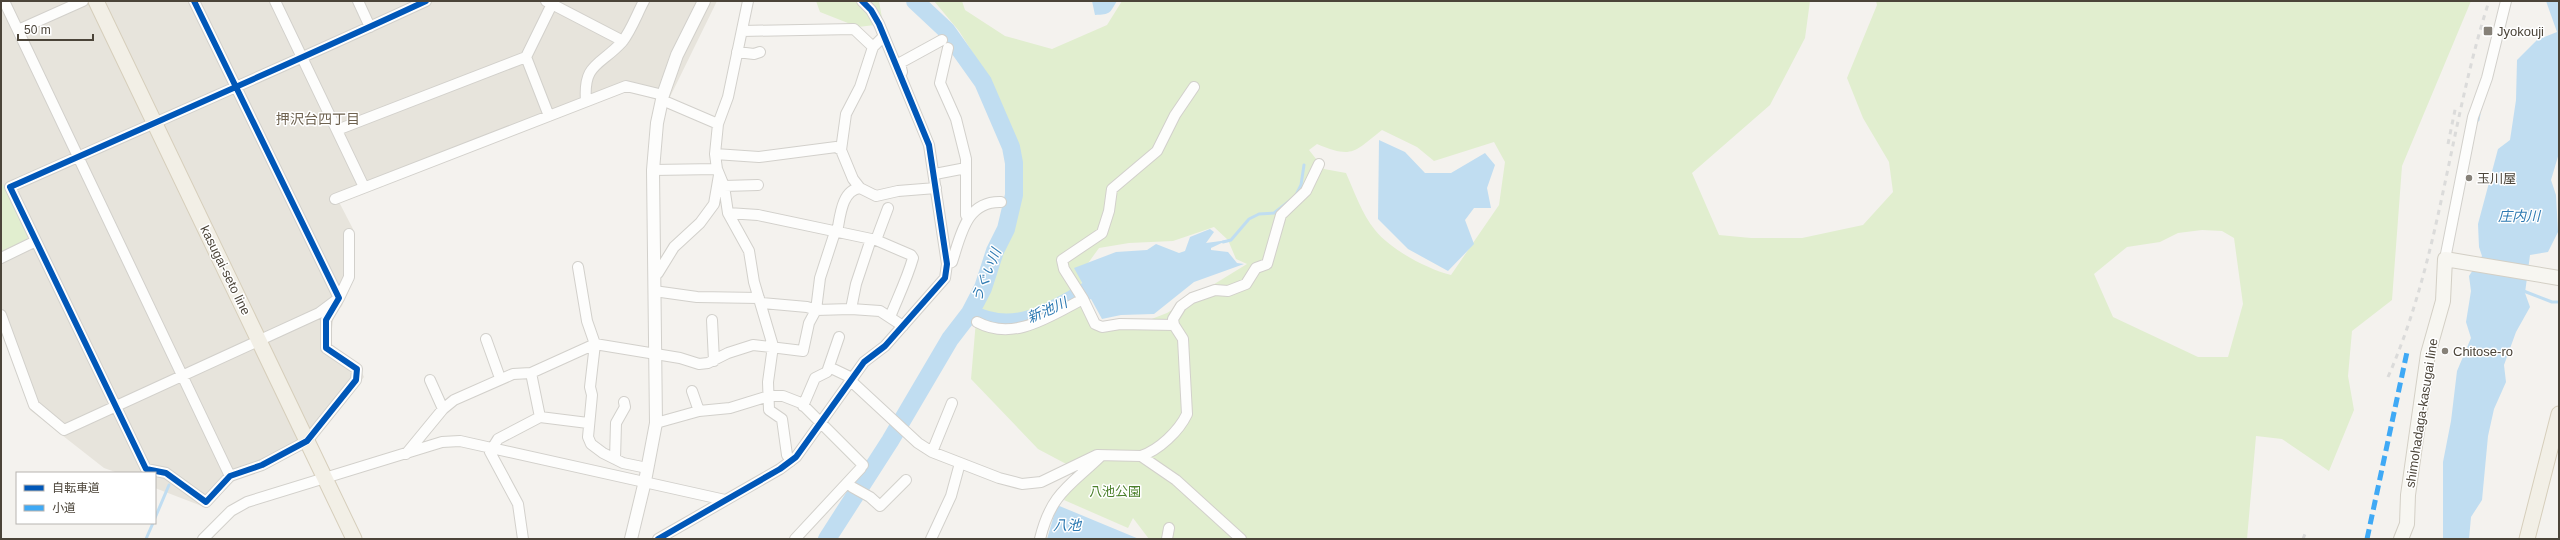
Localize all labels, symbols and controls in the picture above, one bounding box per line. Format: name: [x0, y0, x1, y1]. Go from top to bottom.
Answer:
scale bar: [18, 16, 93, 42]
text: 50 m: [24, 23, 51, 37]
place label: Jyokouji: [2497, 24, 2544, 39]
marker: Jyokouji: [2482, 25, 2494, 37]
district label: 押沢台四丁目: [276, 111, 360, 127]
place label: 玉川屋: [2477, 171, 2516, 186]
marker: 玉川屋: [2464, 173, 2474, 183]
water label: 庄内川: [2498, 208, 2542, 224]
street label: kasugai-seto line: [197, 223, 254, 317]
water label: うぐい川: [968, 244, 1005, 304]
water label: 新池川: [1025, 293, 1071, 326]
street label: shimohadaga-kasugai line: [2402, 337, 2441, 489]
place label: Chitose-ro: [2453, 344, 2513, 359]
marker: Chitose-ro: [2440, 346, 2450, 356]
legend: [16, 472, 156, 524]
text: 自転車道: [52, 481, 100, 495]
park label: 八池公園: [1089, 484, 1141, 499]
text: 小道: [52, 501, 76, 515]
water label: 八池: [1053, 517, 1083, 533]

